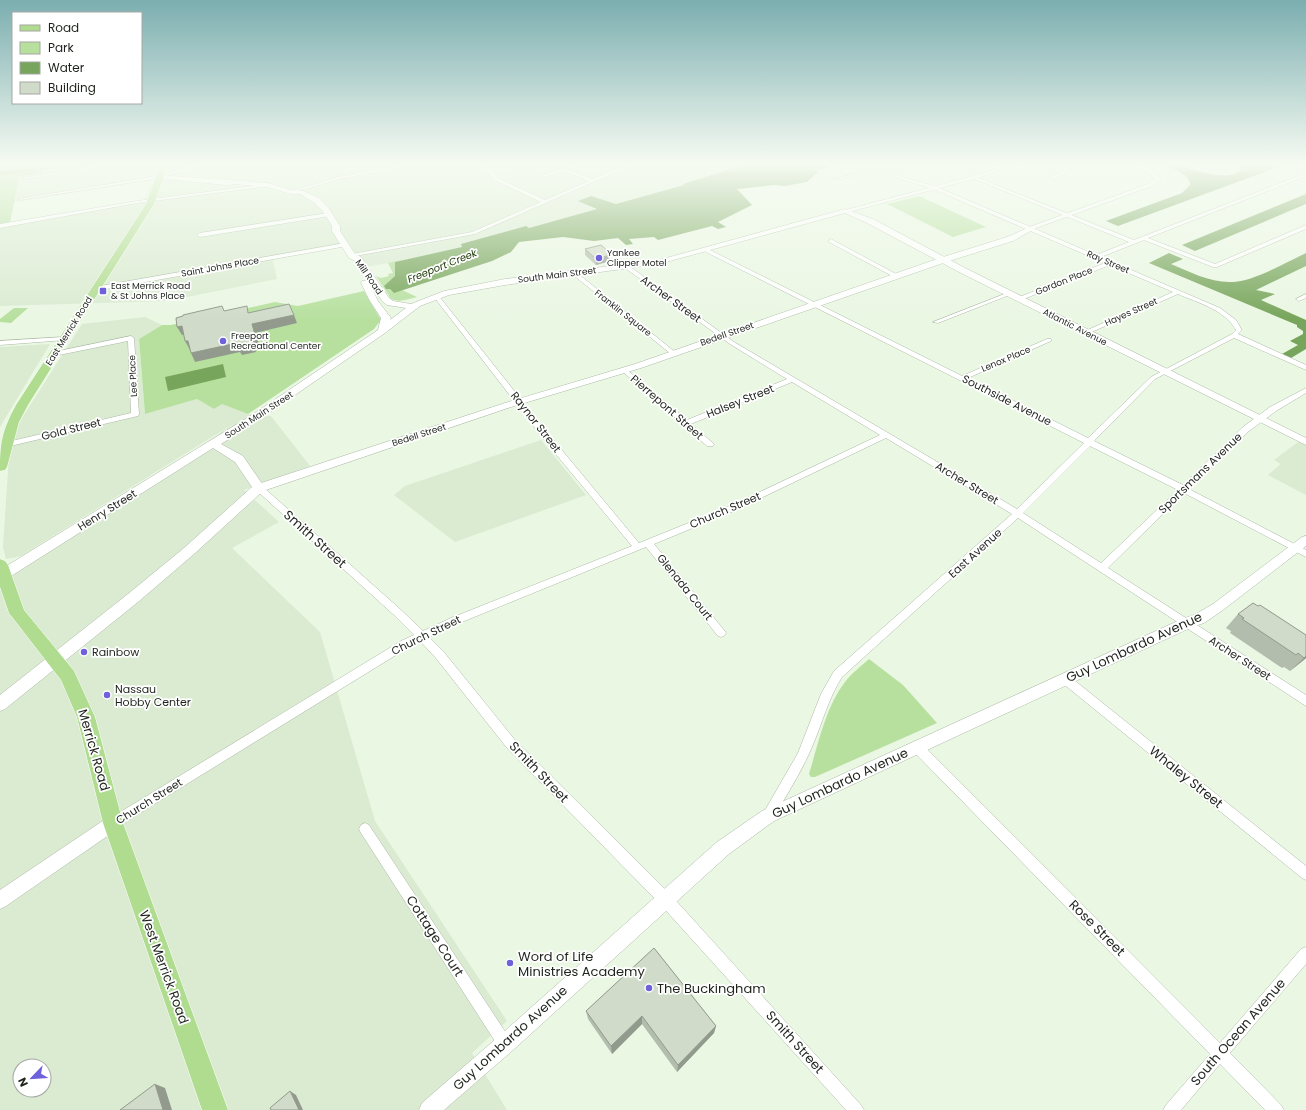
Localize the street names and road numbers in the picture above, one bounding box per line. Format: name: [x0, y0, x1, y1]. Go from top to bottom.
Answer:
street label: Ray Street: [1085, 248, 1131, 276]
street label: Saint Johns Place: [180, 254, 260, 280]
street label: Mill Road: [353, 257, 385, 297]
street label: South Main Street: [517, 264, 597, 286]
street label: Gordon Place: [1034, 264, 1095, 298]
street label: Archer Street: [637, 272, 705, 326]
street label: Franklin Square: [592, 287, 654, 339]
street label: East Merrick Road: [43, 294, 95, 368]
street label: Hayes Street: [1103, 295, 1159, 329]
street label: Atlantic Avenue: [1041, 306, 1110, 349]
street label: Bedell Street: [699, 319, 755, 349]
street label: Lenox Place: [980, 343, 1033, 375]
street label: Lee Place: [126, 354, 140, 397]
street label: Pierrepont Street: [627, 371, 707, 443]
street label: Southside Avenue: [959, 371, 1055, 430]
street label: Halsey Street: [704, 380, 776, 422]
street label: Raynor Street: [507, 388, 565, 456]
street label: South Main Street: [223, 389, 295, 441]
street label: Gold Street: [40, 414, 102, 444]
street label: Bedell Street: [391, 421, 447, 449]
street label: Sportsmans Avenue: [1155, 429, 1245, 517]
street label: Archer Street: [932, 458, 1002, 508]
street label: Henry Street: [74, 485, 140, 535]
street label: Church Street: [687, 488, 763, 532]
street label: Smith Street: [279, 506, 351, 573]
street label: East Avenue: [945, 525, 1005, 581]
street label: Glenada Court: [653, 550, 717, 624]
street label: Guy Lombardo Avenue: [1063, 607, 1205, 687]
street label: Church Street: [389, 611, 463, 659]
street label: Archer Street: [1206, 632, 1274, 684]
street label: Merrick Road: [73, 707, 115, 793]
street label: Smith Street: [505, 737, 573, 807]
street label: Whaley Street: [1145, 741, 1227, 813]
street label: Guy Lombardo Avenue: [769, 743, 911, 823]
street label: Church Street: [113, 774, 185, 828]
street label: Cottage Court: [402, 892, 468, 980]
street label: Rose Street: [1065, 896, 1130, 961]
street label: West Merrick Road: [135, 907, 193, 1027]
street label: South Ocean Avenue: [1186, 974, 1290, 1090]
street label: Guy Lombardo Avenue: [449, 981, 571, 1095]
street label: Smith Street: [762, 1006, 829, 1078]

